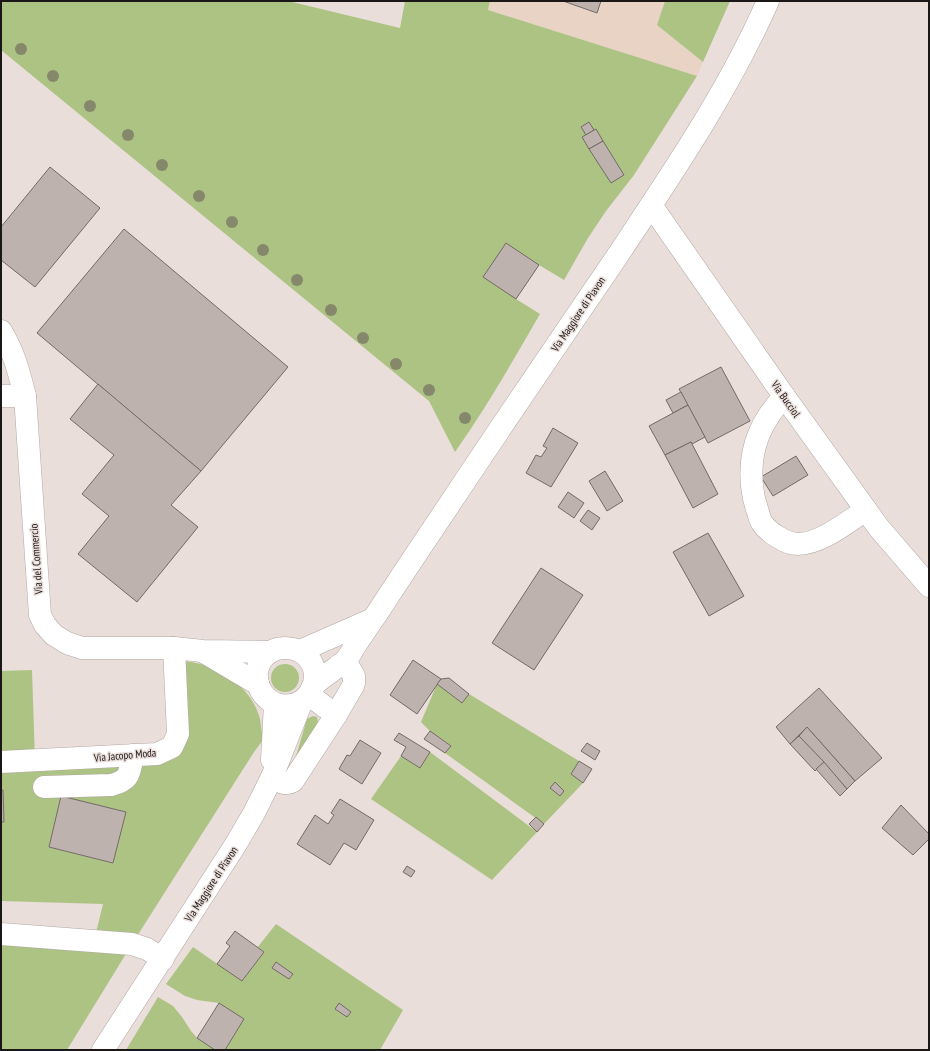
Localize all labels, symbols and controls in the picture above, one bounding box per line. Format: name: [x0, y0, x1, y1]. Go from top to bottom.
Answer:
street label: Via Maggiore di Piavon: [547, 274, 608, 355]
street label: Via Bucciol: [768, 377, 804, 420]
street label: Via del Commercio: [27, 523, 46, 596]
street label: Via Jacopo Moda: [92, 745, 157, 765]
street label: Via Maggiore di Piavon: [181, 843, 241, 925]

